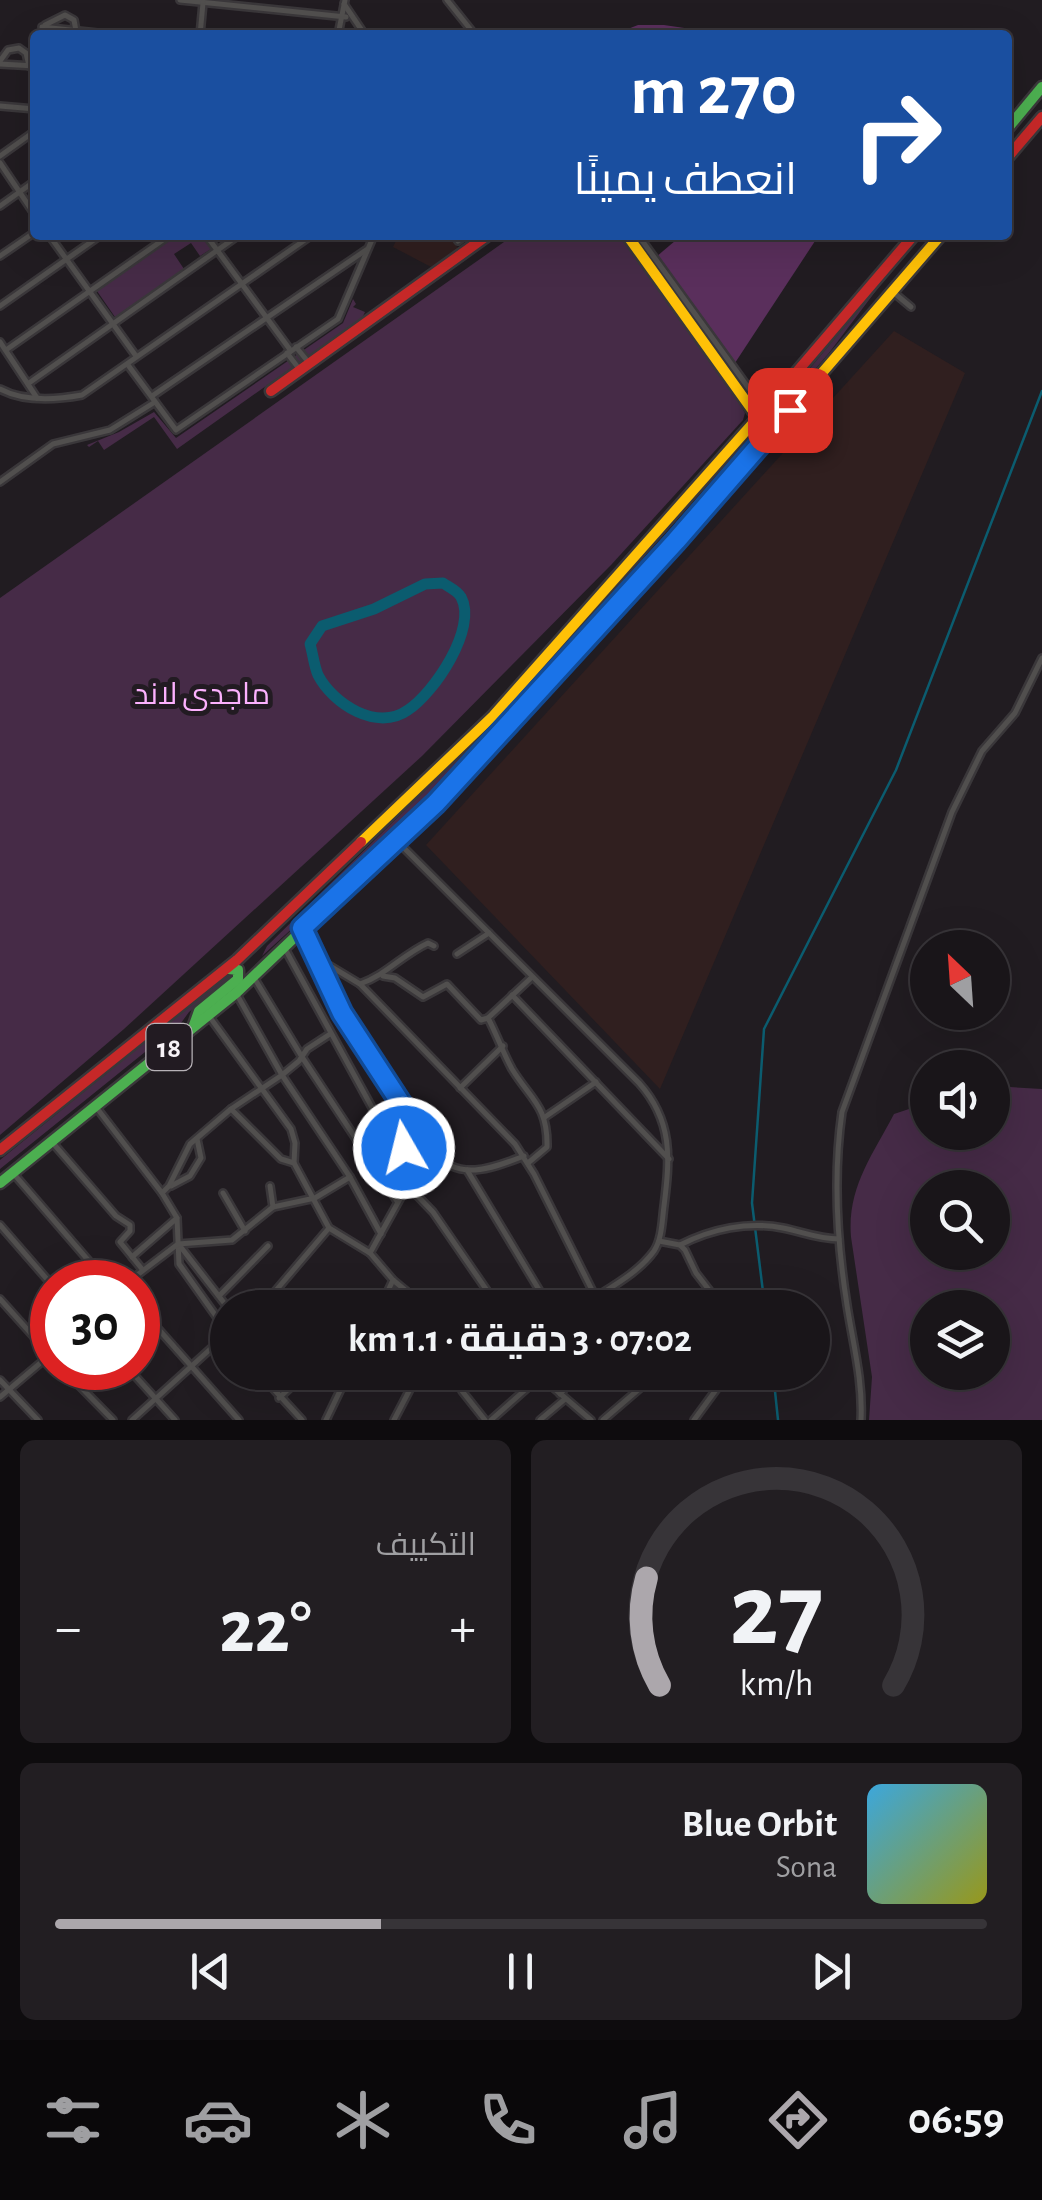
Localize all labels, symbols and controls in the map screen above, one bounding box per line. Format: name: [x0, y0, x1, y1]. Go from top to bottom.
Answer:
text: 270 m: [630, 57, 797, 127]
icon: right: [832, 70, 962, 200]
text: انعطف يمينًا: [574, 158, 797, 203]
pin: [748, 368, 833, 453]
icon: arrive: [763, 383, 818, 438]
park label: ماجدی لاند: [134, 680, 270, 711]
north arrow: [910, 930, 1010, 1030]
map controls: [910, 930, 1010, 1390]
road number: 18: [146, 1024, 192, 1070]
button: sound: [910, 1050, 1010, 1150]
position arrow: [352, 1096, 456, 1200]
button: search: [910, 1170, 1010, 1270]
speed limit sign: 30: [30, 1260, 160, 1390]
button: layers: [910, 1290, 1010, 1390]
text: 07:02 · 3 دقيقة · 1.1 km: [348, 1321, 692, 1359]
text: التكييف: [376, 1529, 476, 1561]
text: 27: [730, 1560, 823, 1664]
text: 22°: [219, 1591, 312, 1666]
text: −: [55, 1601, 81, 1656]
text: +: [450, 1601, 476, 1656]
text: km/h: [740, 1666, 813, 1702]
text: Blue Orbit: [682, 1806, 837, 1844]
text: Sona: [776, 1851, 837, 1883]
icon: previous: [183, 1944, 238, 1999]
icon: pause: [493, 1944, 548, 1999]
icon: next: [804, 1944, 859, 1999]
icon: filters: [38, 2085, 108, 2155]
icon: car: [183, 2085, 253, 2155]
icon: climate: [328, 2085, 398, 2155]
icon: phone: [473, 2085, 543, 2155]
icon: music: [618, 2085, 688, 2155]
icon: directions: [763, 2085, 833, 2155]
text: 06:59: [908, 2097, 1004, 2142]

